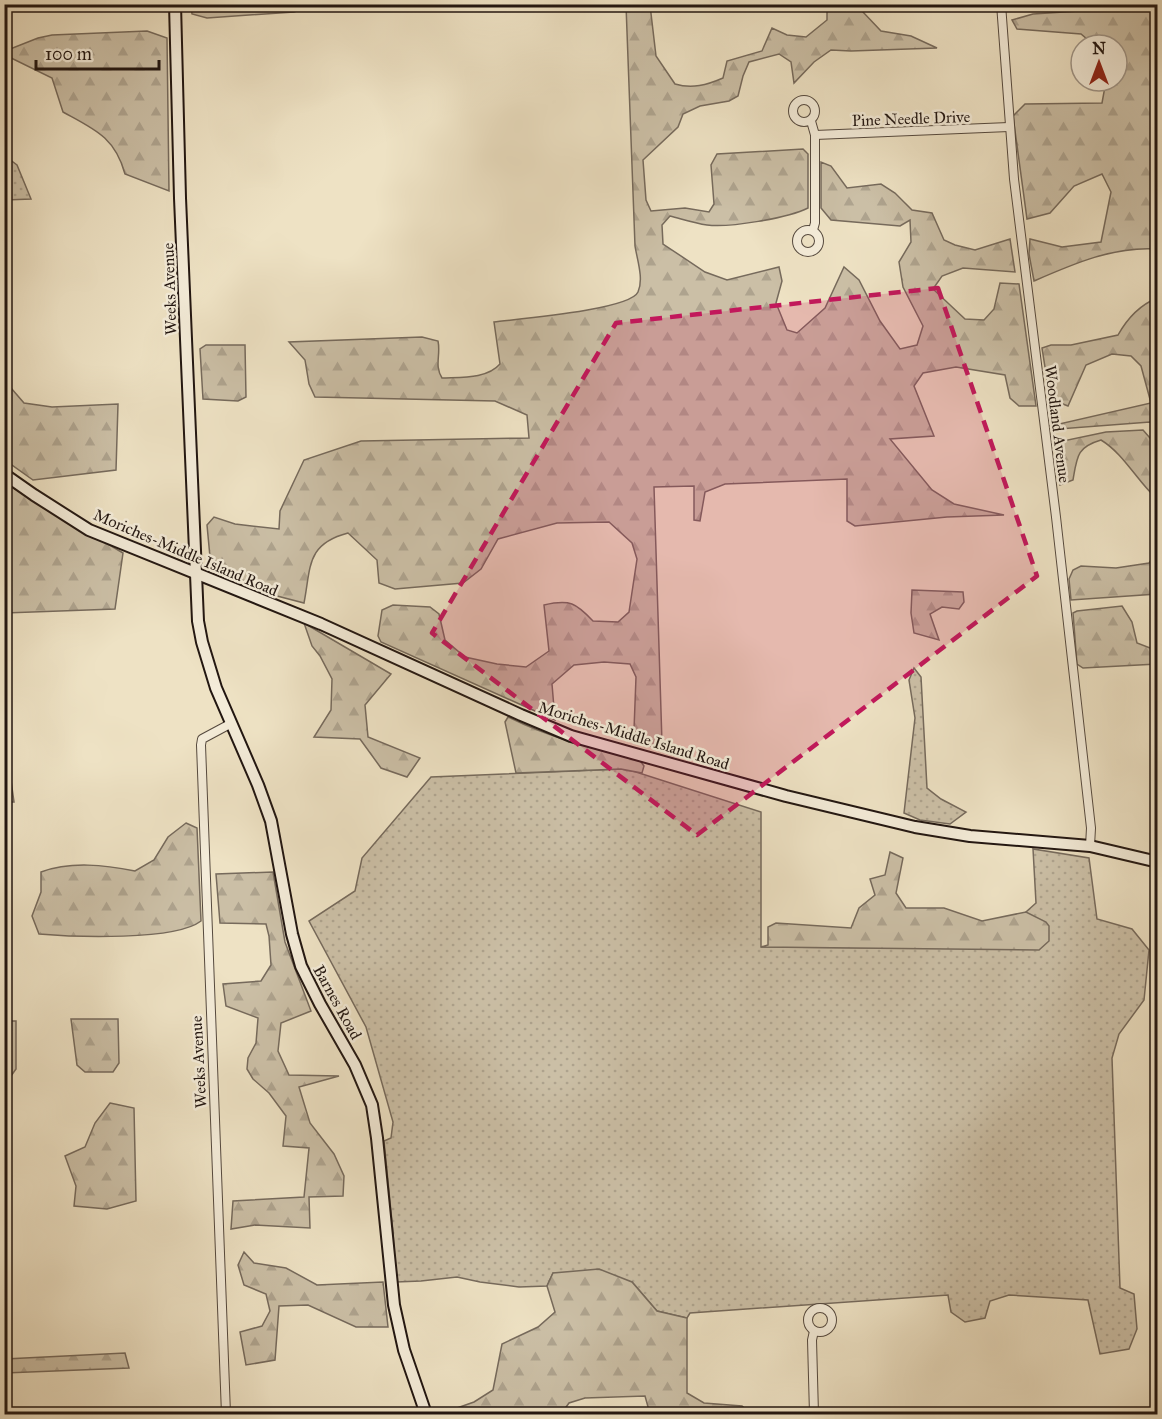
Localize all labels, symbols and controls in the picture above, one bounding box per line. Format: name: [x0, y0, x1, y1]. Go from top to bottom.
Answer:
scale bar: [36, 33, 159, 71]
north arrow: [1069, 33, 1129, 93]
text: N: [1092, 39, 1106, 58]
text: 100 m: [45, 43, 92, 65]
street label: Pine Needle Drive: [852, 107, 971, 130]
street label: Weeks Avenue: [158, 242, 181, 336]
street label: Woodland Avenue: [1041, 364, 1074, 484]
street label: Moriches-Middle Island Road: [91, 505, 281, 600]
street label: Moriches-Middle Island Road: [536, 697, 732, 774]
street label: Barnes Road: [309, 962, 366, 1043]
street label: Weeks Avenue: [187, 1015, 210, 1109]

